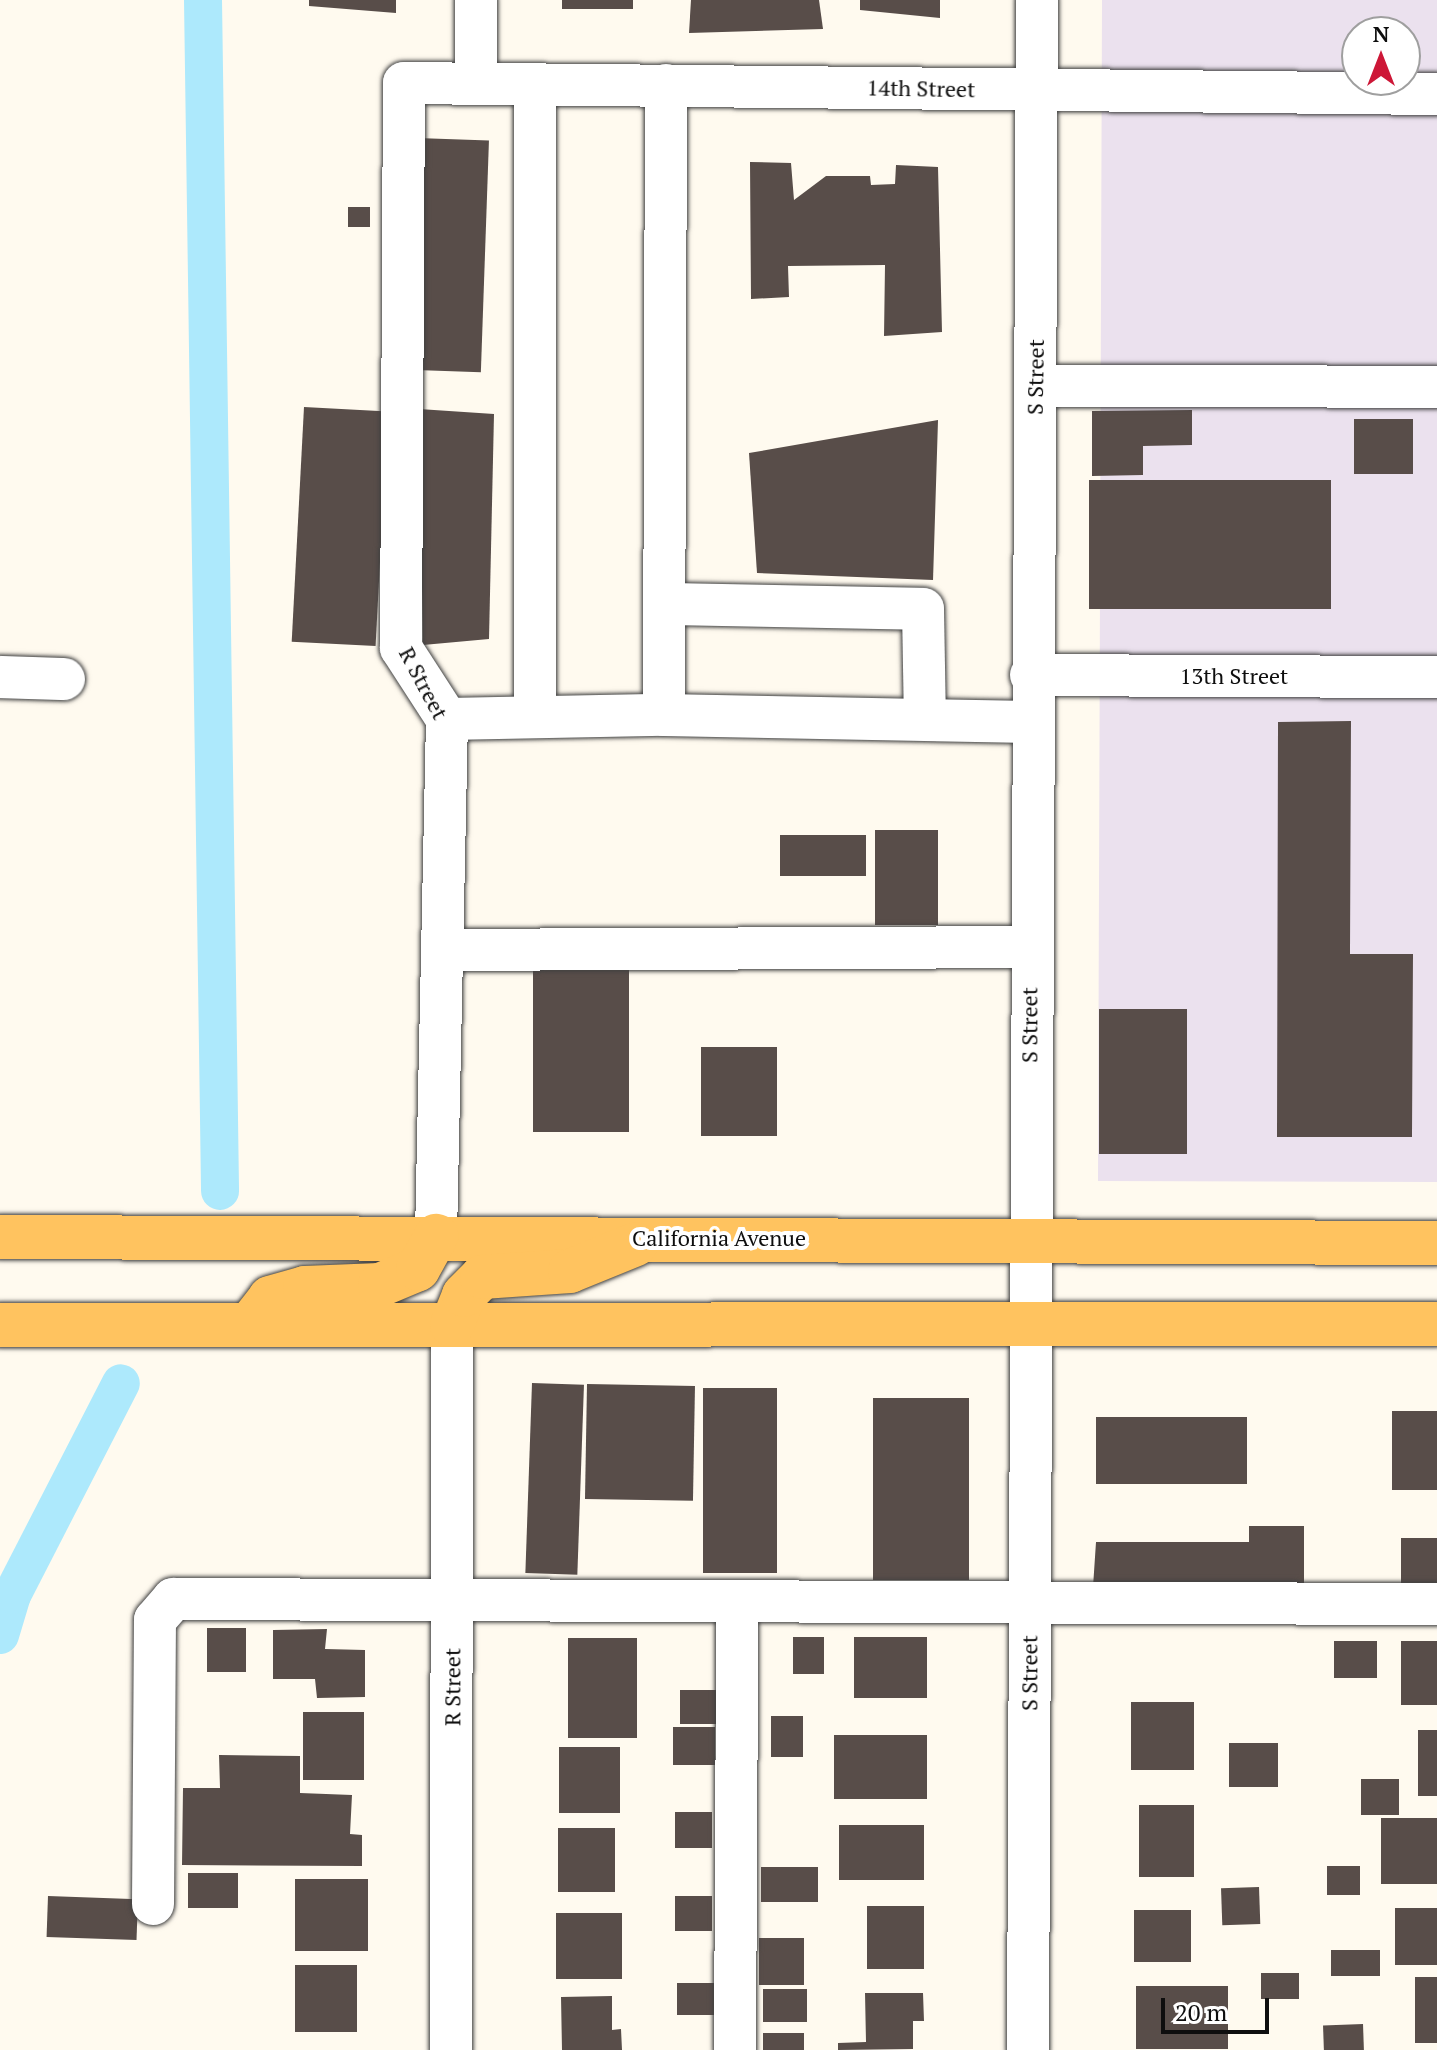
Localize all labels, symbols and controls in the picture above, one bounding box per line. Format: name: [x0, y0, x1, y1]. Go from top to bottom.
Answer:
north arrow: [1341, 16, 1421, 96]
text: N: [1373, 19, 1389, 48]
street label: 14th Street: [866, 74, 976, 102]
street label: S Street: [1021, 339, 1049, 415]
street label: R Street: [394, 642, 454, 724]
street label: 13th Street: [1180, 663, 1288, 689]
street label: S Street: [1016, 987, 1042, 1063]
street label: California Avenue: [632, 1225, 806, 1251]
street label: S Street: [1016, 1635, 1042, 1711]
street label: R Street: [439, 1648, 465, 1726]
scale bar: [1165, 1982, 1273, 2032]
text: 20 m: [1175, 1996, 1227, 2028]

